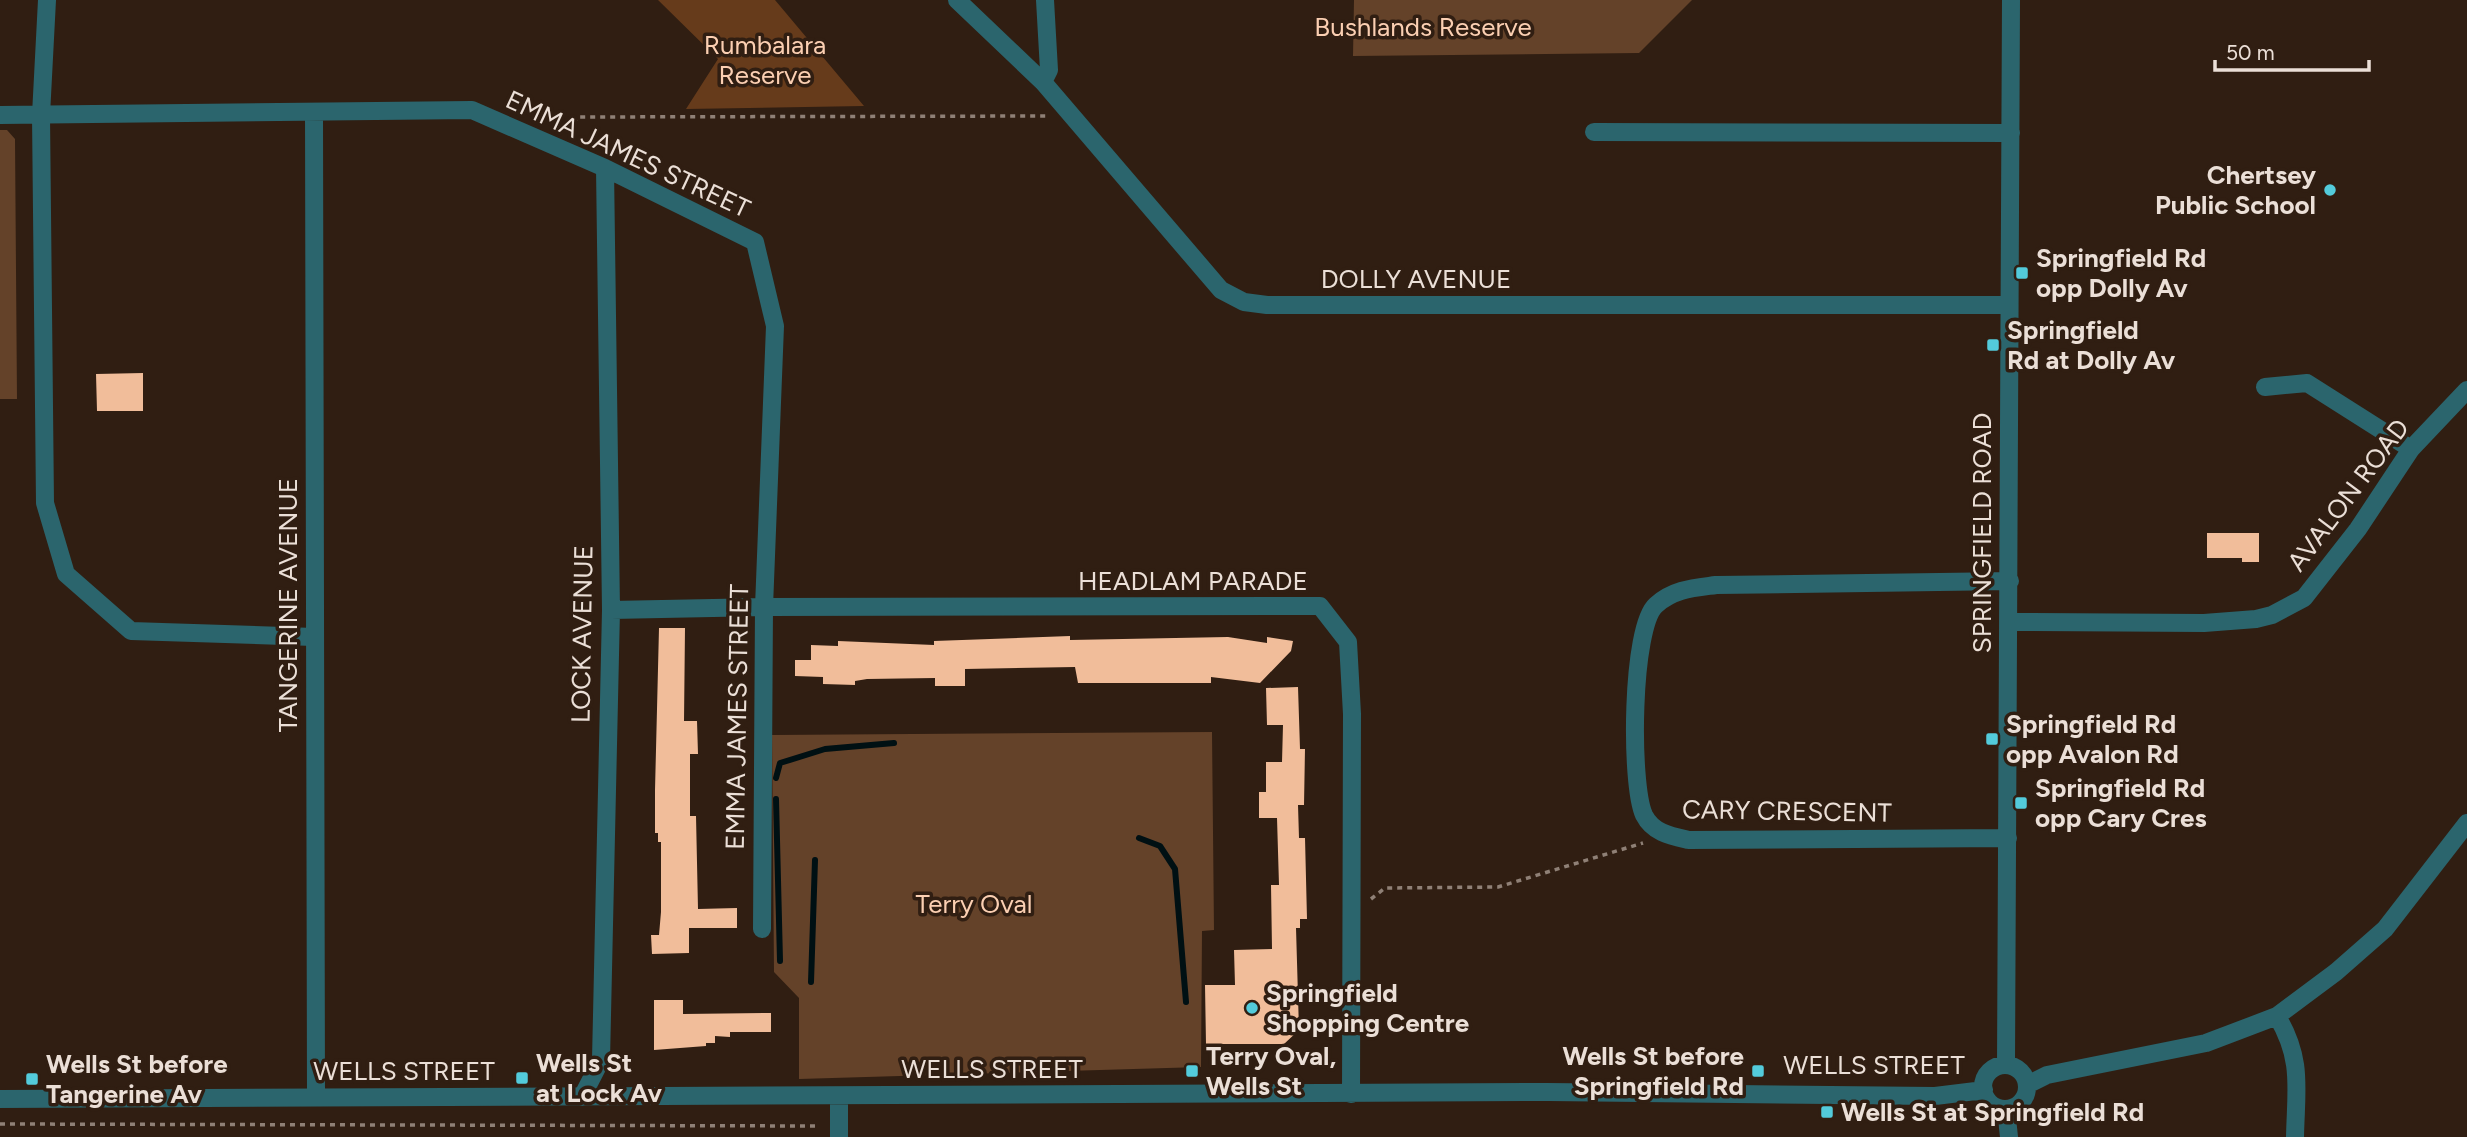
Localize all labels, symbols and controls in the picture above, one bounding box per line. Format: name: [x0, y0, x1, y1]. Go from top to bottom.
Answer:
park label: Bushlands Reserve: [1314, 11, 1532, 43]
scale bar: [2215, 28, 2369, 72]
park label: Rumbalara Reserve: [704, 29, 826, 91]
text: 50 m: [2226, 40, 2275, 65]
street label: EMMA JAMES STREET: [501, 83, 756, 225]
place label: Chertsey Public School: [2155, 159, 2316, 221]
marker: Chertsey Public School: [2322, 182, 2338, 198]
place label: Springfield Rd opp Dolly Av: [2036, 242, 2206, 304]
street label: DOLLY AVENUE: [1321, 263, 1511, 295]
marker: Springfield Rd opp Dolly Av: [2014, 265, 2030, 281]
place label: Springfield Rd at Dolly Av: [2007, 314, 2176, 376]
marker: Springfield Rd at Dolly Av: [1985, 337, 2001, 353]
street label: AVALON ROAD: [2280, 412, 2416, 578]
street label: SPRINGFIELD ROAD: [1966, 413, 1998, 653]
street label: TANGERINE AVENUE: [272, 478, 304, 732]
street label: LOCK AVENUE: [564, 545, 600, 723]
street label: HEADLAM PARADE: [1078, 565, 1308, 597]
street label: EMMA JAMES STREET: [719, 583, 755, 850]
place label: Springfield Rd opp Avalon Rd: [2006, 708, 2179, 770]
marker: Springfield Rd opp Avalon Rd: [1984, 731, 2000, 747]
place label: Springfield Rd opp Cary Cres: [2035, 772, 2207, 834]
street label: CARY CRESCENT: [1682, 793, 1893, 829]
marker: Springfield Rd opp Cary Cres: [2013, 795, 2029, 811]
park label: Terry Oval: [916, 888, 1033, 920]
place label: Springfield Shopping Centre: [1266, 977, 1469, 1039]
marker: Springfield Shopping Centre: [1244, 1000, 1260, 1016]
place label: Terry Oval, Wells St: [1206, 1040, 1336, 1102]
place label: Wells St before Springfield Rd: [1562, 1040, 1744, 1102]
place label: Wells St at Lock Av: [536, 1047, 662, 1109]
place label: Wells St before Tangerine Av: [46, 1048, 228, 1110]
street label: WELLS STREET: [1783, 1049, 1965, 1081]
street label: WELLS STREET: [901, 1053, 1083, 1085]
street label: WELLS STREET: [313, 1055, 495, 1087]
marker: Terry Oval, Wells St: [1184, 1063, 1200, 1079]
marker: Wells St before Springfield Rd: [1750, 1063, 1766, 1079]
marker: Wells St at Lock Av: [514, 1070, 530, 1086]
marker: Wells St before Tangerine Av: [24, 1071, 40, 1087]
place label: Wells St at Springfield Rd: [1841, 1096, 2144, 1128]
marker: Wells St at Springfield Rd: [1819, 1104, 1835, 1120]

